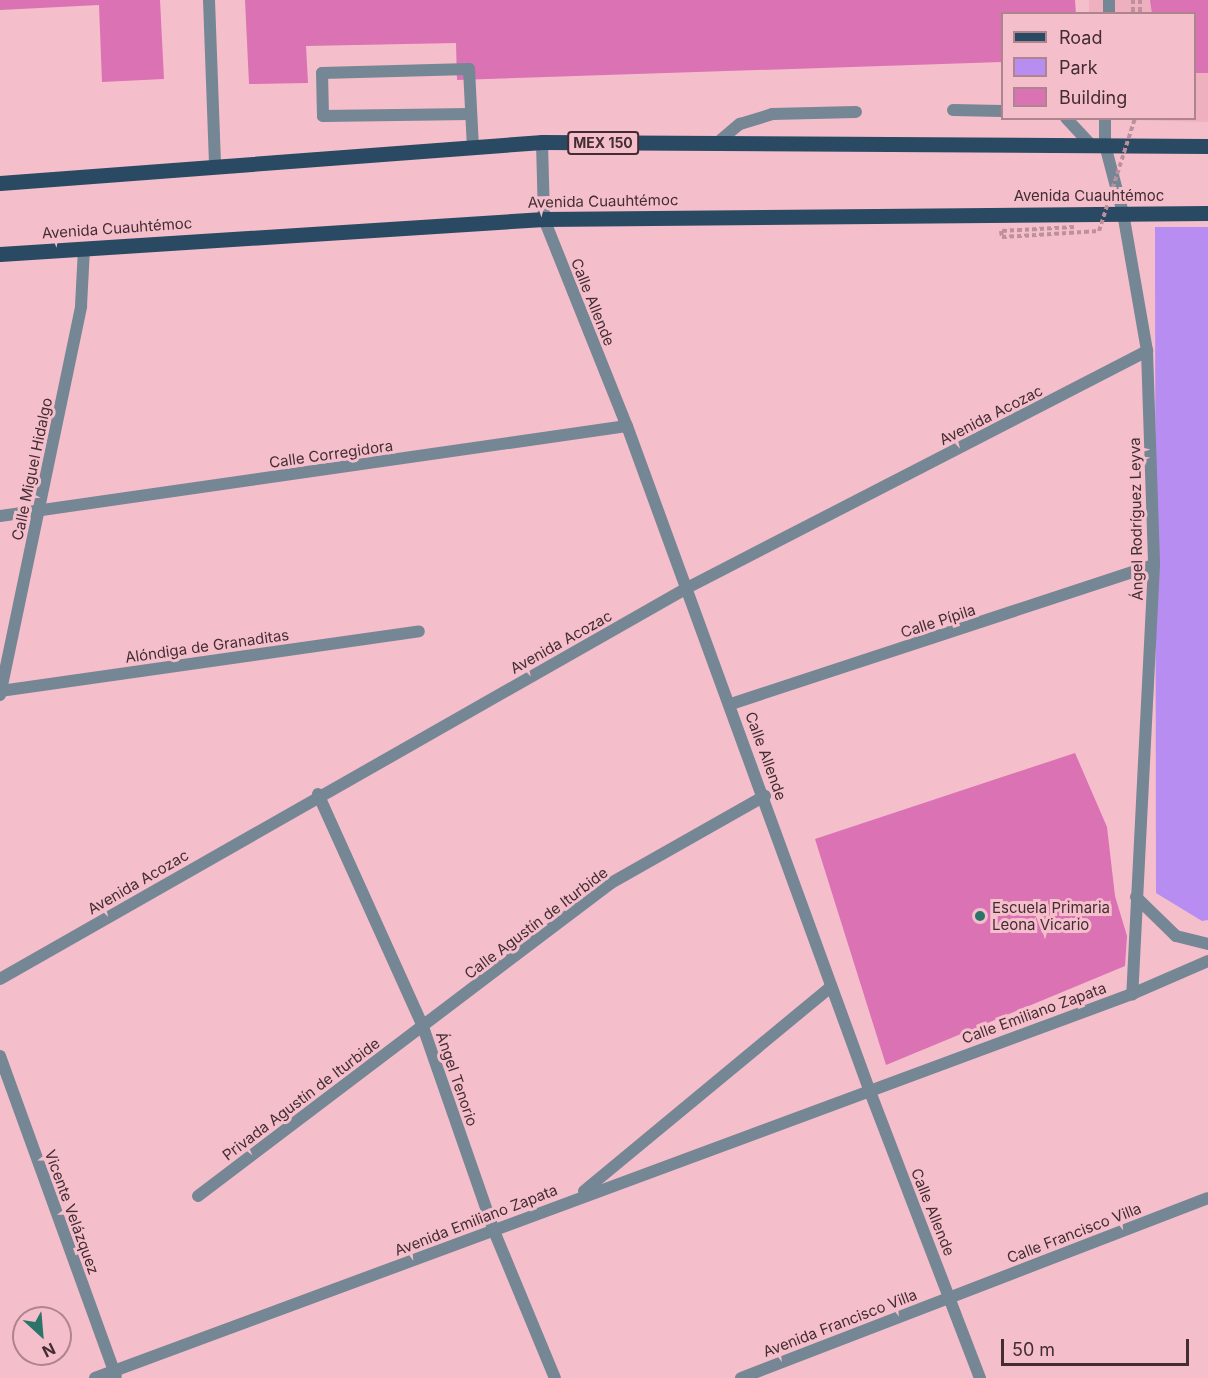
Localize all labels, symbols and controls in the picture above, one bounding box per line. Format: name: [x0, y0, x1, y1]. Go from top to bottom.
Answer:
legend: [1001, 12, 1196, 120]
text: Road: [1059, 27, 1102, 48]
text: Park: [1059, 57, 1098, 78]
text: Building: [1059, 87, 1127, 108]
road number: MEX 150: [567, 132, 639, 154]
street label: Avenida Cuauhtémoc: [1014, 187, 1164, 205]
street label: Avenida Cuauhtémoc: [527, 191, 679, 211]
street label: Avenida Cuauhtémoc: [41, 214, 193, 242]
street label: Calle Allende: [567, 256, 619, 348]
street label: Avenida Acozac: [936, 381, 1046, 449]
street label: Calle Miguel Hidalgo: [8, 396, 56, 542]
street label: Calle Corregidora: [268, 436, 394, 472]
street label: Ángel Rodríguez Leyva: [1126, 437, 1146, 601]
street label: Calle Pípila: [898, 600, 978, 642]
street label: Avenida Acozac: [507, 607, 615, 677]
street label: Alóndiga de Granaditas: [124, 626, 290, 666]
street label: Calle Allende: [742, 709, 790, 803]
street label: Avenida Acozac: [84, 846, 192, 918]
street label: Calle Agustín de Iturbide: [461, 863, 611, 983]
place label: Escuela Primaria Leona Vicario: [992, 898, 1110, 933]
marker: Escuela Primaria Leona Vicario: [973, 909, 987, 923]
street label: Calle Emiliano Zapata: [959, 979, 1109, 1047]
street label: Ángel Tenorio: [432, 1029, 482, 1129]
street label: Privada Agustín de Iturbide: [219, 1034, 383, 1164]
street label: Vicente Velázquez: [41, 1147, 103, 1277]
street label: Calle Allende: [907, 1166, 959, 1258]
street label: Avenida Emiliano Zapata: [392, 1181, 560, 1259]
street label: Calle Francisco Villa: [1004, 1199, 1144, 1267]
street label: Avenida Francisco Villa: [760, 1285, 920, 1361]
north arrow: [12, 1306, 72, 1366]
scale bar: [1004, 1327, 1192, 1365]
text: N: [39, 1339, 59, 1362]
text: 50 m: [1012, 1339, 1055, 1360]

